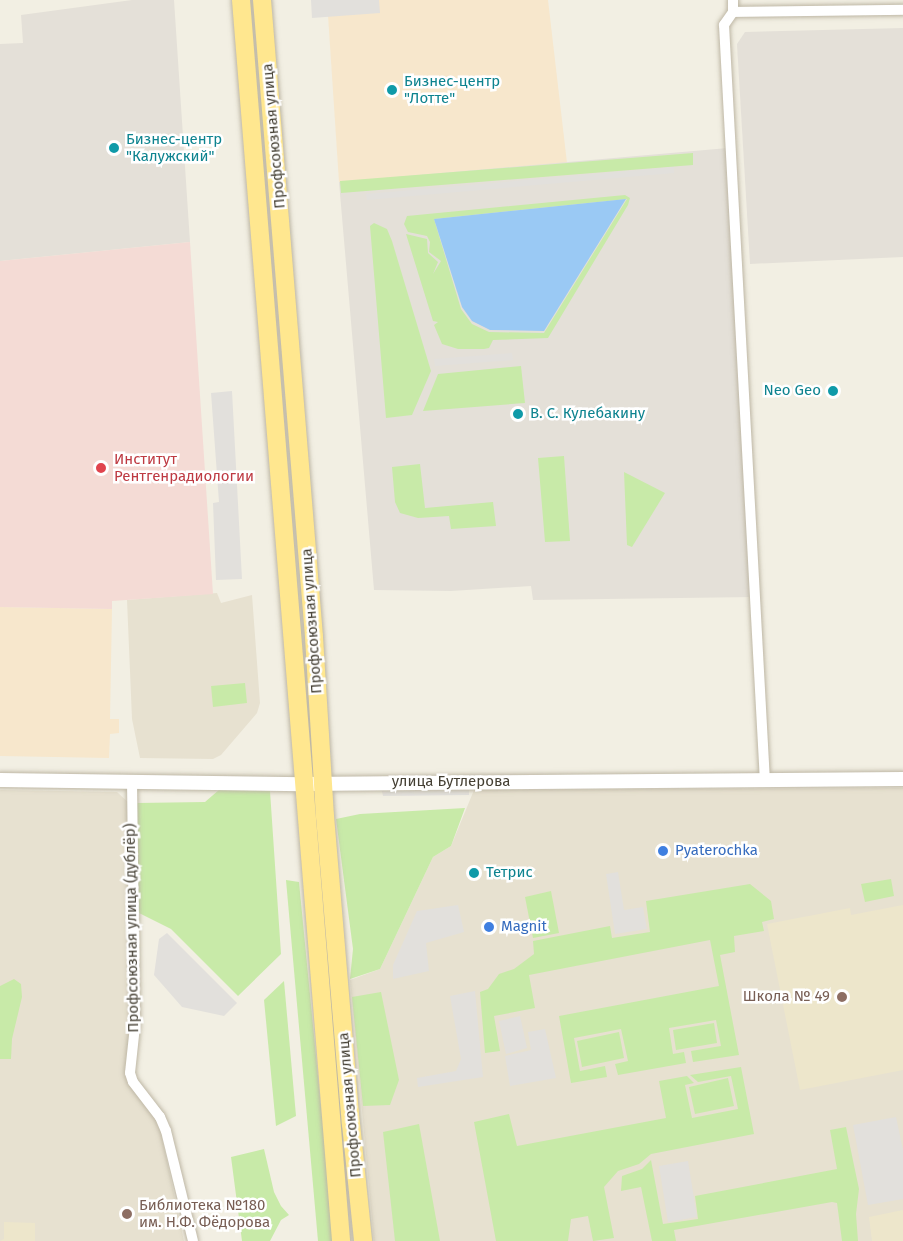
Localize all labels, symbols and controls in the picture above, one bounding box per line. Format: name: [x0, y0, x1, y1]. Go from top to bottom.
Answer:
street label: Профсоюзная улица: [259, 63, 289, 209]
place label: Бизнес-центр "Лотте": [404, 72, 500, 107]
marker: Бизнес-центр "Лотте": [385, 83, 399, 97]
place label: Бизнес-центр "Калужский": [126, 130, 222, 165]
marker: Бизнес-центр "Калужский": [107, 141, 121, 155]
place label: Neo Geo: [763, 382, 821, 400]
marker: Neo Geo: [826, 384, 840, 398]
place label: В. С. Кулебакину: [530, 405, 645, 423]
marker: В. С. Кулебакину: [511, 407, 525, 421]
place label: Институт Рентгенрадиологии: [114, 450, 254, 485]
marker: Институт Рентгенрадиологии: [92, 459, 110, 477]
street label: Профсоюзная улица: [298, 548, 326, 694]
street label: улица Бутлерова: [392, 773, 510, 791]
street label: Профсоюзная улица (дублёр): [121, 823, 143, 1033]
place label: Pyaterochka: [675, 842, 758, 860]
marker: Pyaterochka: [656, 844, 670, 858]
place label: Тетрис: [486, 864, 533, 882]
marker: Тетрис: [467, 866, 481, 880]
place label: Magnit: [501, 918, 547, 936]
marker: Magnit: [482, 920, 496, 934]
place label: Школа № 49: [743, 988, 830, 1006]
marker: Школа № 49: [835, 990, 849, 1004]
street label: Профсоюзная улица: [335, 1032, 365, 1178]
place label: Библиотека №180 им. Н.Ф. Фёдорова: [139, 1196, 270, 1231]
marker: Библиотека №180 им. Н.Ф. Фёдорова: [120, 1207, 134, 1221]

